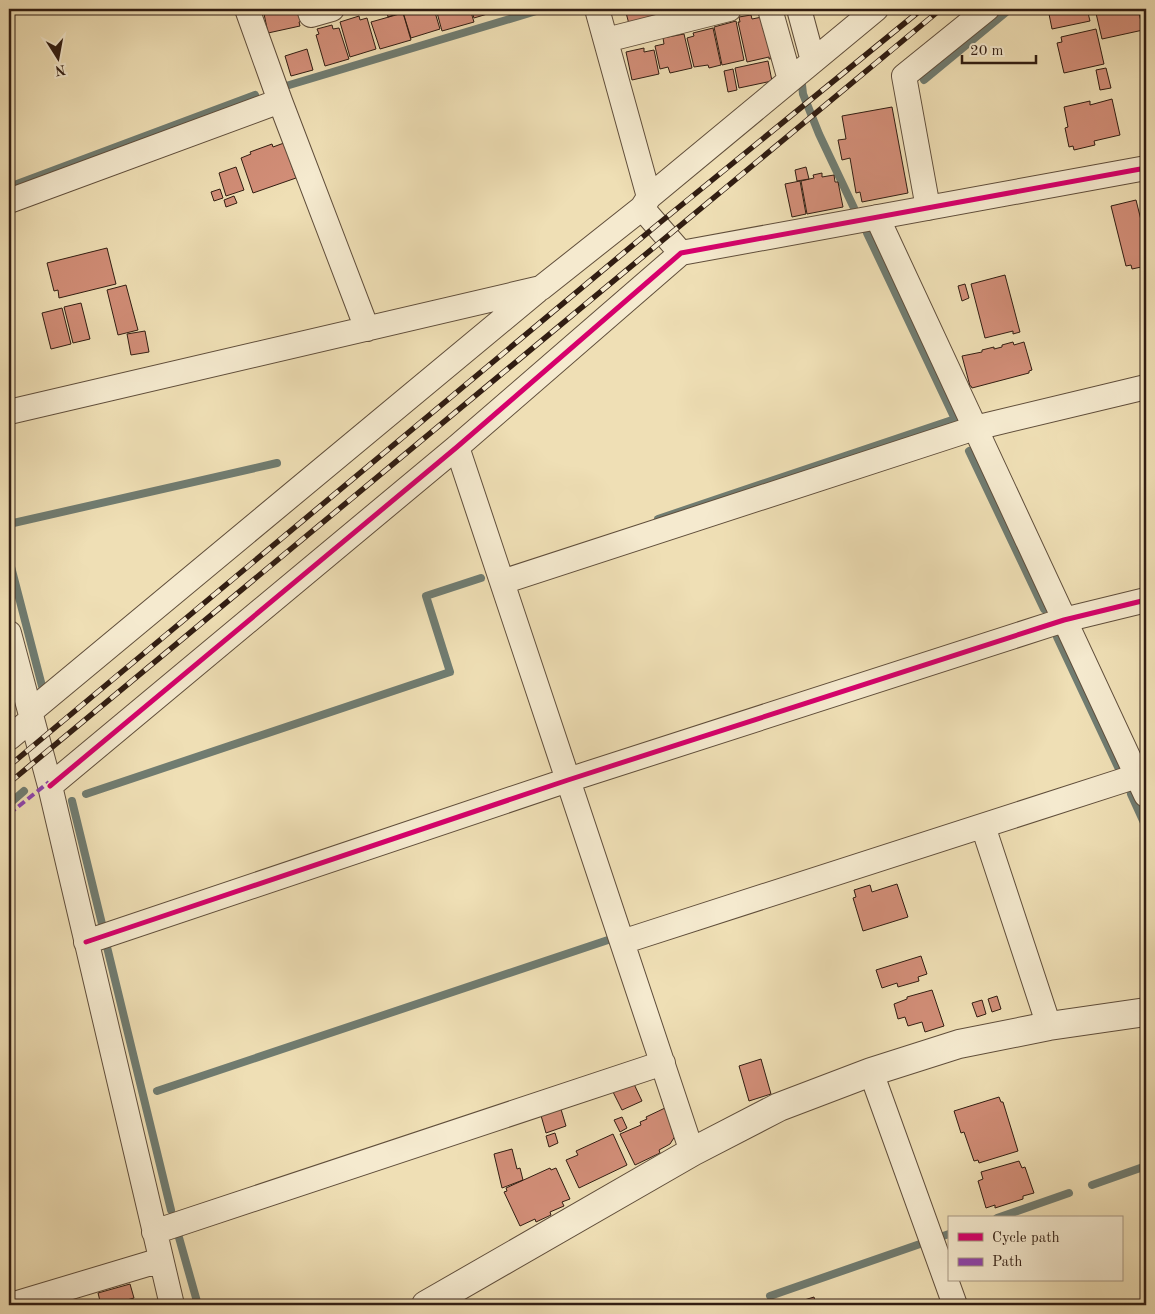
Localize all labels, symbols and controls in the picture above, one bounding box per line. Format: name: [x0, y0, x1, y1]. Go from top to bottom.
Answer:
north arrow: [32, 32, 82, 82]
scale bar: [962, 32, 1036, 64]
text: 20 m: [970, 44, 1004, 59]
text: N: [53, 62, 67, 78]
legend: [948, 1216, 1122, 1282]
text: Cycle path: [992, 1231, 1060, 1246]
text: Path: [992, 1255, 1022, 1270]

